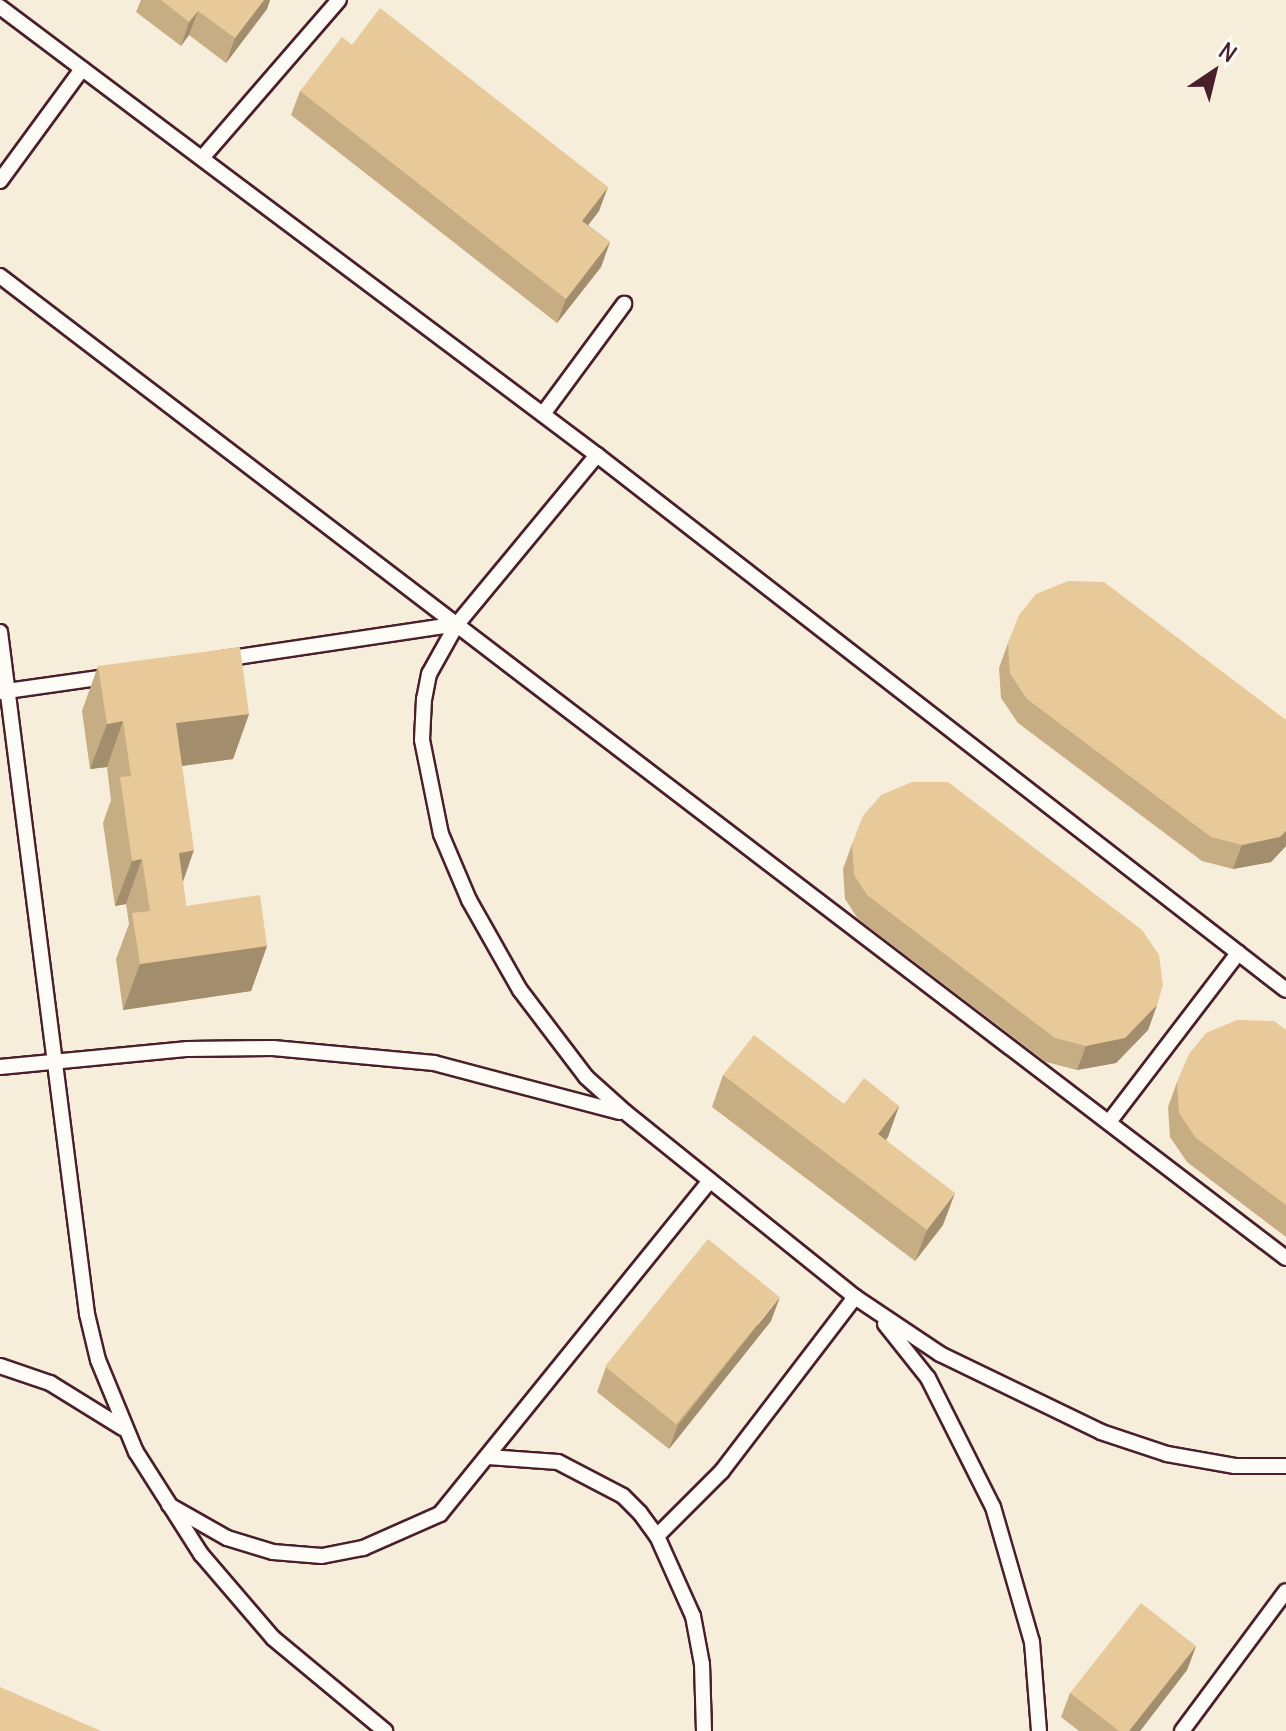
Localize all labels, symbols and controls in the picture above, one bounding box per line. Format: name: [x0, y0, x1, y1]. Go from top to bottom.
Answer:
north arrow: [1174, 32, 1254, 112]
text: N: [1214, 37, 1242, 68]

